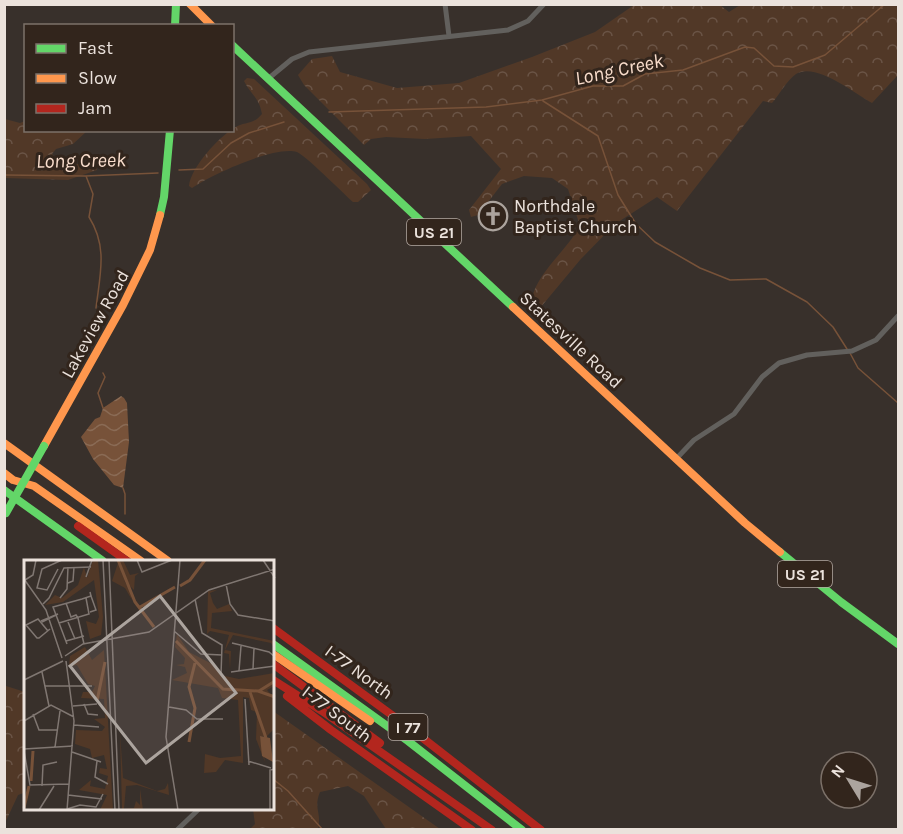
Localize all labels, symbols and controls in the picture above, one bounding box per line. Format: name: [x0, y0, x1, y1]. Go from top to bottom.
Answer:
legend: [24, 24, 234, 132]
text: Fast: [78, 37, 113, 59]
water label: Long Creek: [573, 49, 666, 90]
text: Slow: [78, 67, 117, 89]
text: Jam: [78, 97, 112, 119]
water label: Long Creek: [36, 148, 127, 173]
place label: Northdale Baptist Church: [514, 195, 638, 238]
church icon: Northdale Baptist Church: [477, 200, 509, 232]
road number: US 21: [407, 219, 461, 245]
street label: Lakeview Road: [56, 266, 134, 382]
street label: Statesville Road: [515, 287, 627, 393]
inset map: [24, 560, 274, 810]
road number: US 21: [778, 561, 832, 587]
street label: I-77 North: [321, 640, 397, 704]
street label: I-77 South: [298, 681, 376, 747]
road number: I 77: [388, 714, 428, 740]
north arrow: [819, 750, 879, 810]
text: N: [827, 761, 849, 781]

